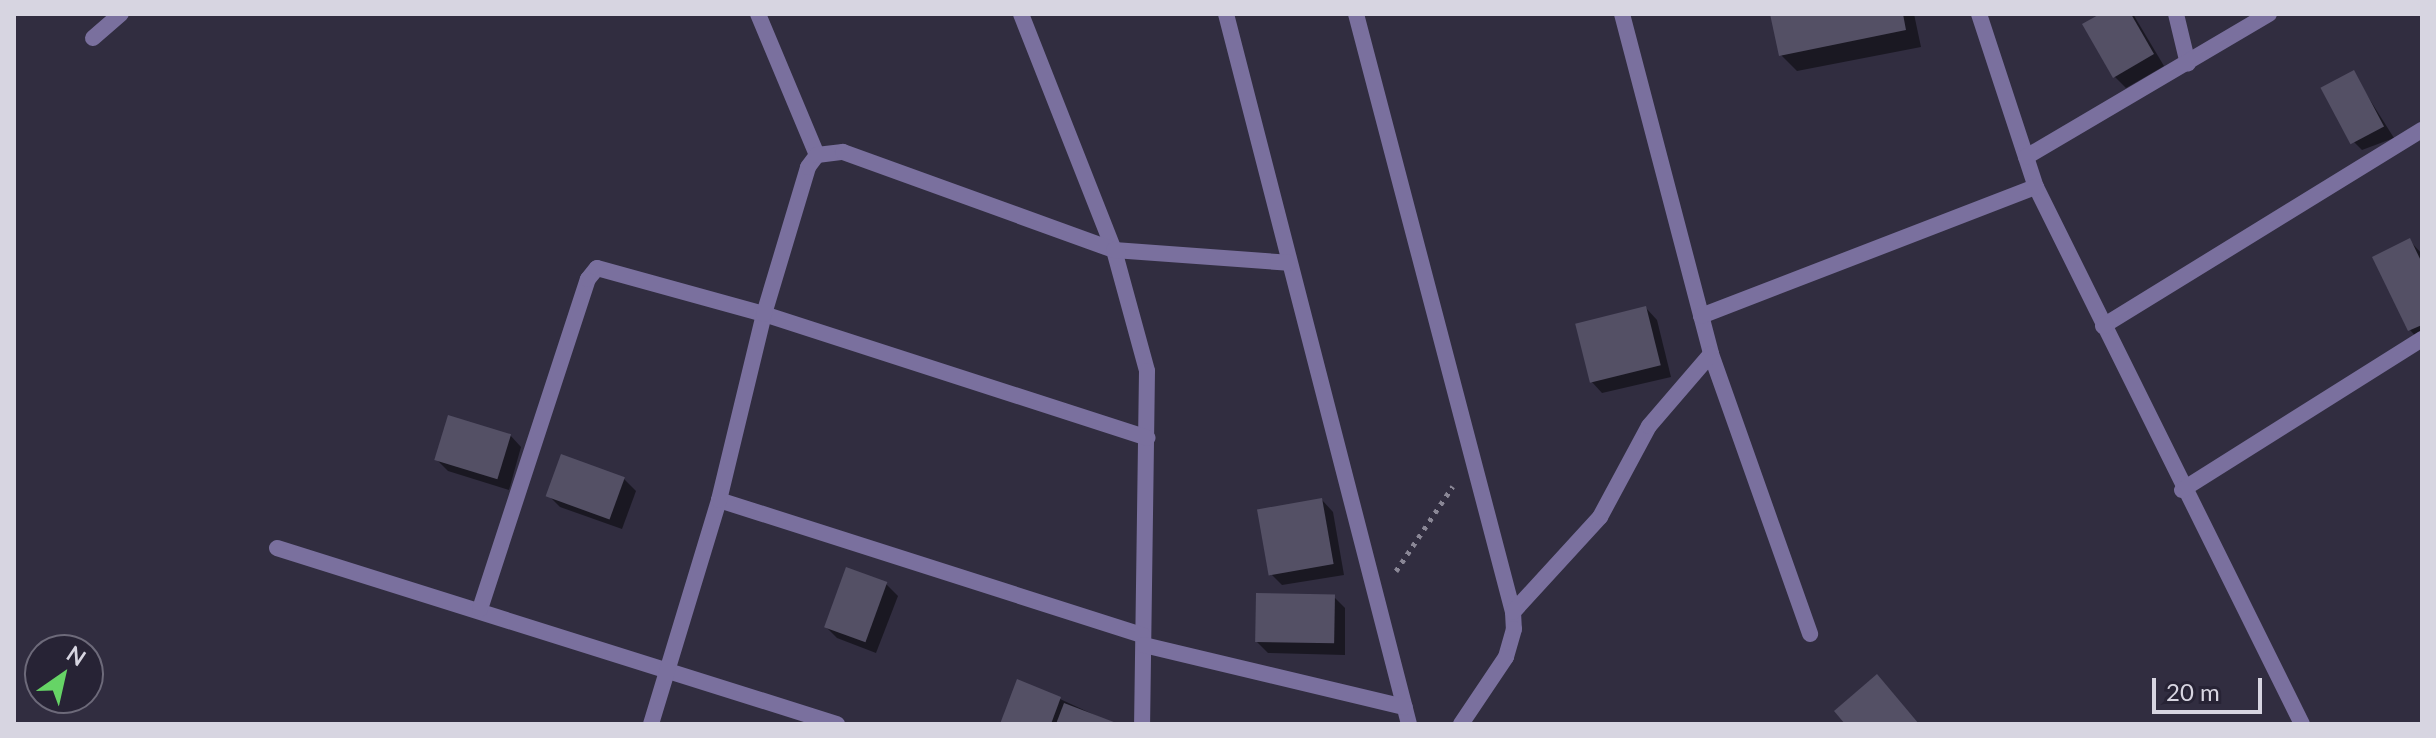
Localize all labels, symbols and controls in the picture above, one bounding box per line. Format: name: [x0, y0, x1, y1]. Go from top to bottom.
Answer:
north arrow: [24, 634, 104, 714]
text: N: [62, 639, 91, 671]
scale bar: [2156, 662, 2266, 712]
text: 20 m: [2166, 677, 2220, 706]

